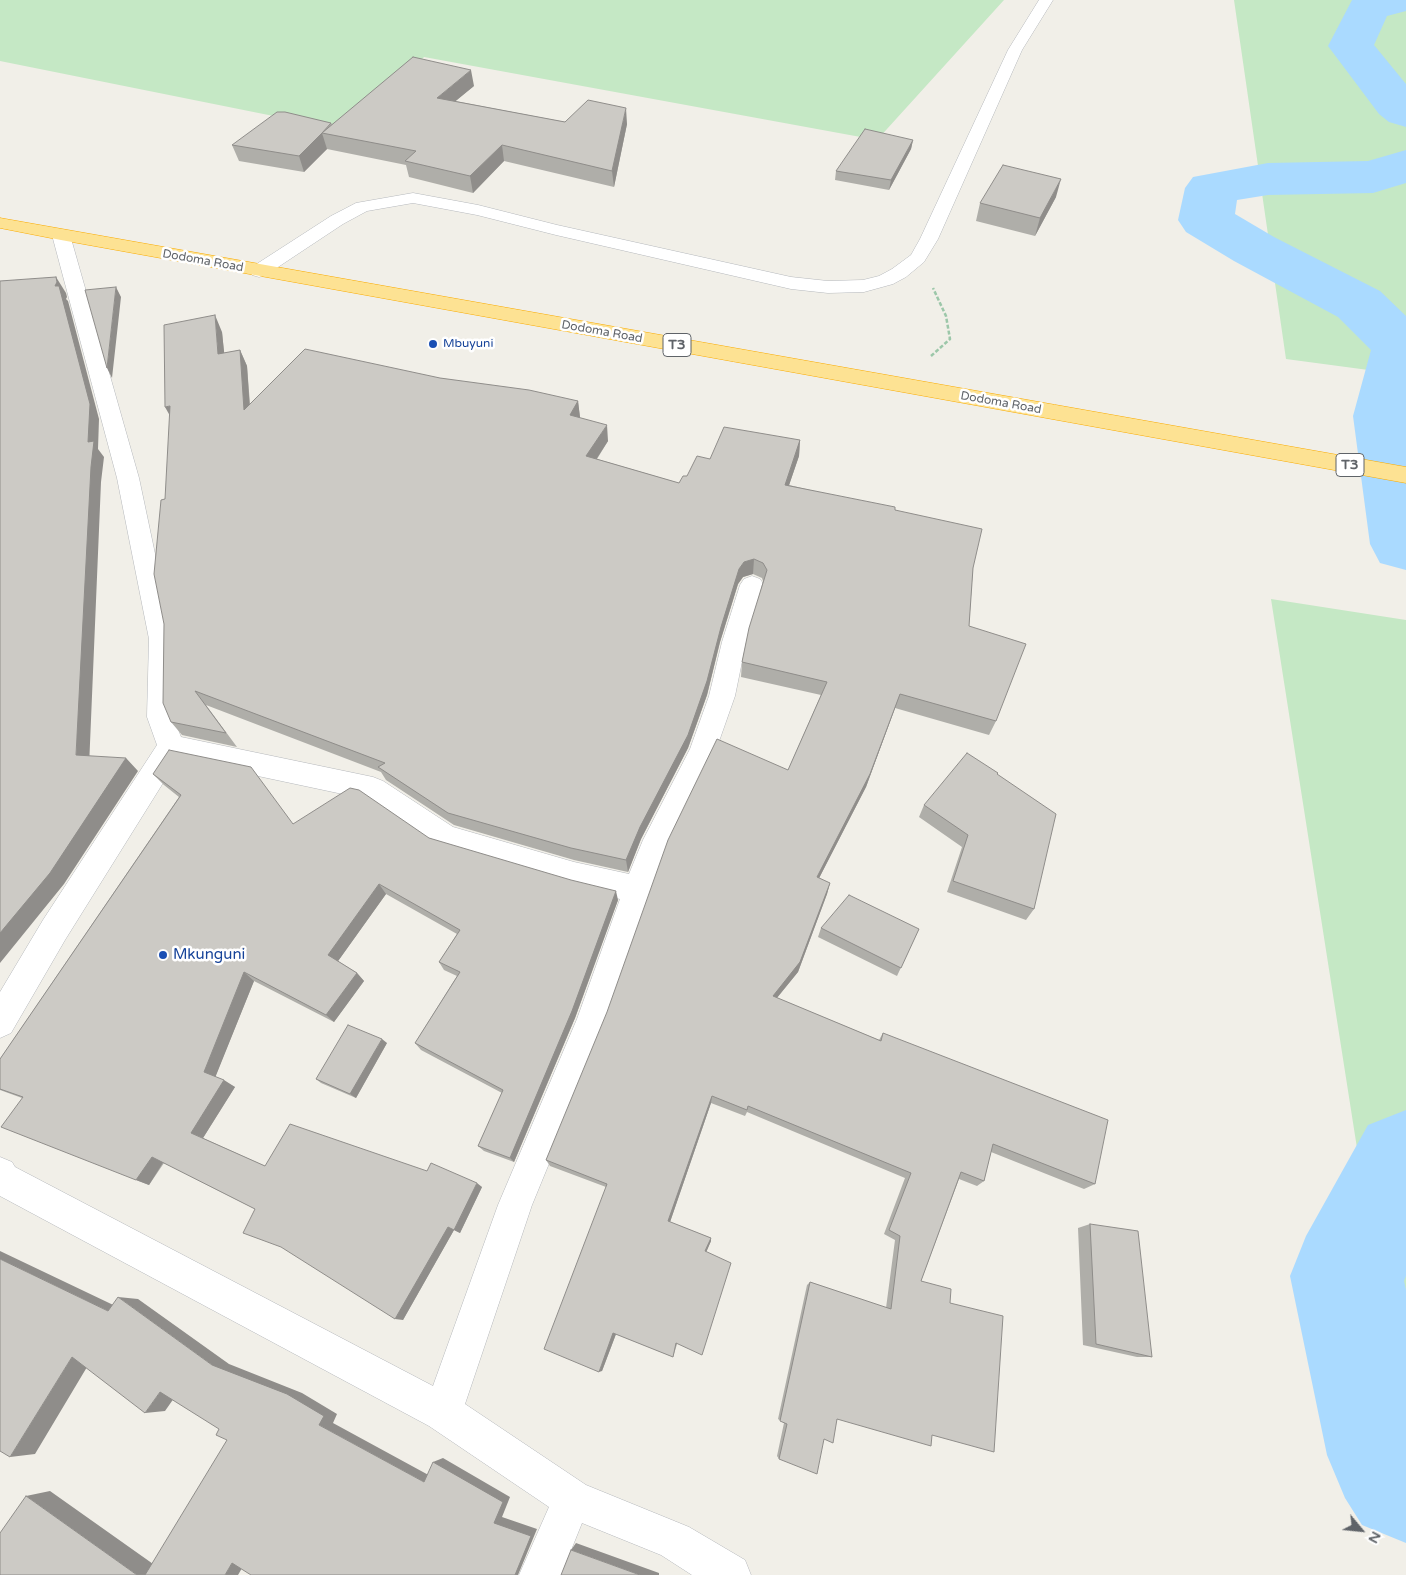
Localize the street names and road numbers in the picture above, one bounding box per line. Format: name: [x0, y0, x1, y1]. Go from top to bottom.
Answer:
street label: Dodoma Road: [161, 247, 245, 275]
street label: Dodoma Road: [560, 318, 644, 346]
road number: T3: [663, 334, 691, 356]
street label: Dodoma Road: [959, 389, 1043, 417]
road number: T3: [1336, 454, 1364, 476]

